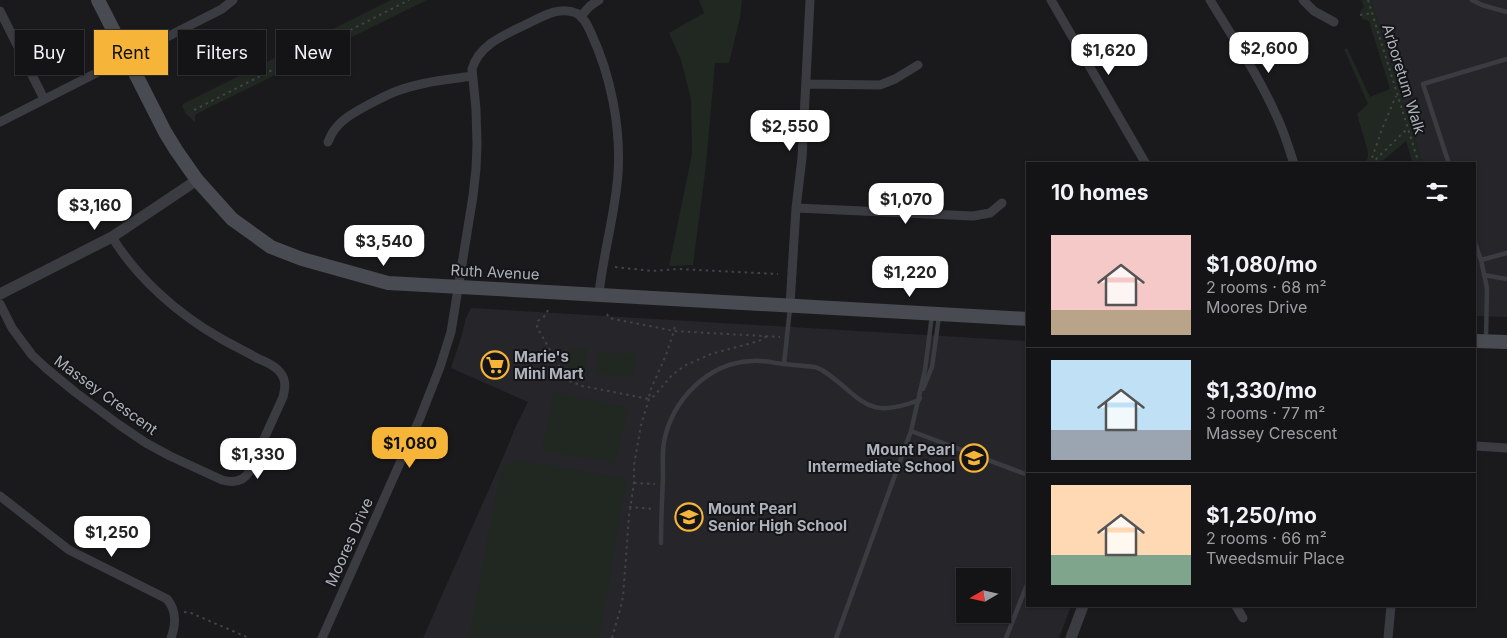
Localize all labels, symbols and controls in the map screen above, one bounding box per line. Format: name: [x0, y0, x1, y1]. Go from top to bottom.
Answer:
street label: Arboretum Walk: [1378, 22, 1430, 137]
chip: Buy: [15, 30, 84, 75]
chip: Rent: [94, 30, 168, 75]
chip: Filters: [178, 30, 266, 75]
chip: New: [276, 30, 350, 75]
pin: $2,600: [1228, 32, 1310, 74]
pin: $1,620: [1068, 34, 1150, 76]
text: $2,600: [1240, 38, 1298, 58]
text: $1,620: [1082, 40, 1136, 60]
pin: $2,550: [749, 110, 831, 152]
text: $2,550: [761, 116, 819, 136]
icon: filters: [1423, 178, 1451, 206]
text: 10 homes: [1051, 180, 1149, 205]
pin: $1,070: [865, 182, 947, 225]
pin: $3,160: [54, 188, 136, 231]
text: $1,070: [880, 189, 932, 209]
text: $3,160: [69, 195, 121, 215]
pin: $3,540: [343, 224, 425, 267]
text: $3,540: [355, 231, 413, 251]
text: $1,080/mo: [1206, 252, 1317, 277]
icon: home: [1091, 255, 1151, 315]
pin: $1,220: [869, 256, 951, 298]
street label: Ruth Avenue: [450, 260, 540, 284]
text: $1,220: [883, 262, 937, 282]
text: 2 rooms · 68 m²: [1206, 277, 1327, 297]
text: Moores Drive: [1206, 297, 1307, 317]
place label: Marie's Mini Mart: [514, 347, 584, 383]
supermarket icon: Marie's Mini Mart: [480, 350, 510, 380]
street label: Massey Crescent: [51, 351, 161, 439]
text: $1,330/mo: [1206, 378, 1317, 403]
icon: home: [1091, 380, 1151, 440]
text: 3 rooms · 77 m²: [1206, 403, 1325, 423]
text: Massey Crescent: [1206, 423, 1337, 443]
pin: $1,080: [369, 426, 451, 469]
text: $1,080: [383, 433, 437, 453]
pin: $1,330: [217, 438, 299, 480]
place label: Mount Pearl Intermediate School: [808, 440, 955, 476]
school or university icon: Mount Pearl Intermediate School: [959, 443, 989, 473]
text: $1,330: [231, 444, 285, 464]
street label: Moores Drive: [321, 495, 377, 589]
place label: Mount Pearl Senior High School: [708, 499, 847, 535]
school or university icon: Mount Pearl Senior High School: [674, 502, 704, 532]
text: $1,250/mo: [1206, 503, 1317, 528]
icon: home: [1091, 505, 1151, 565]
pin: $1,250: [71, 516, 153, 558]
text: $1,250: [85, 522, 139, 542]
text: 2 rooms · 66 m²: [1206, 528, 1327, 548]
text: Tweedsmuir Place: [1206, 548, 1344, 568]
north arrow: [956, 568, 1011, 622]
map controls: [956, 568, 1011, 623]

